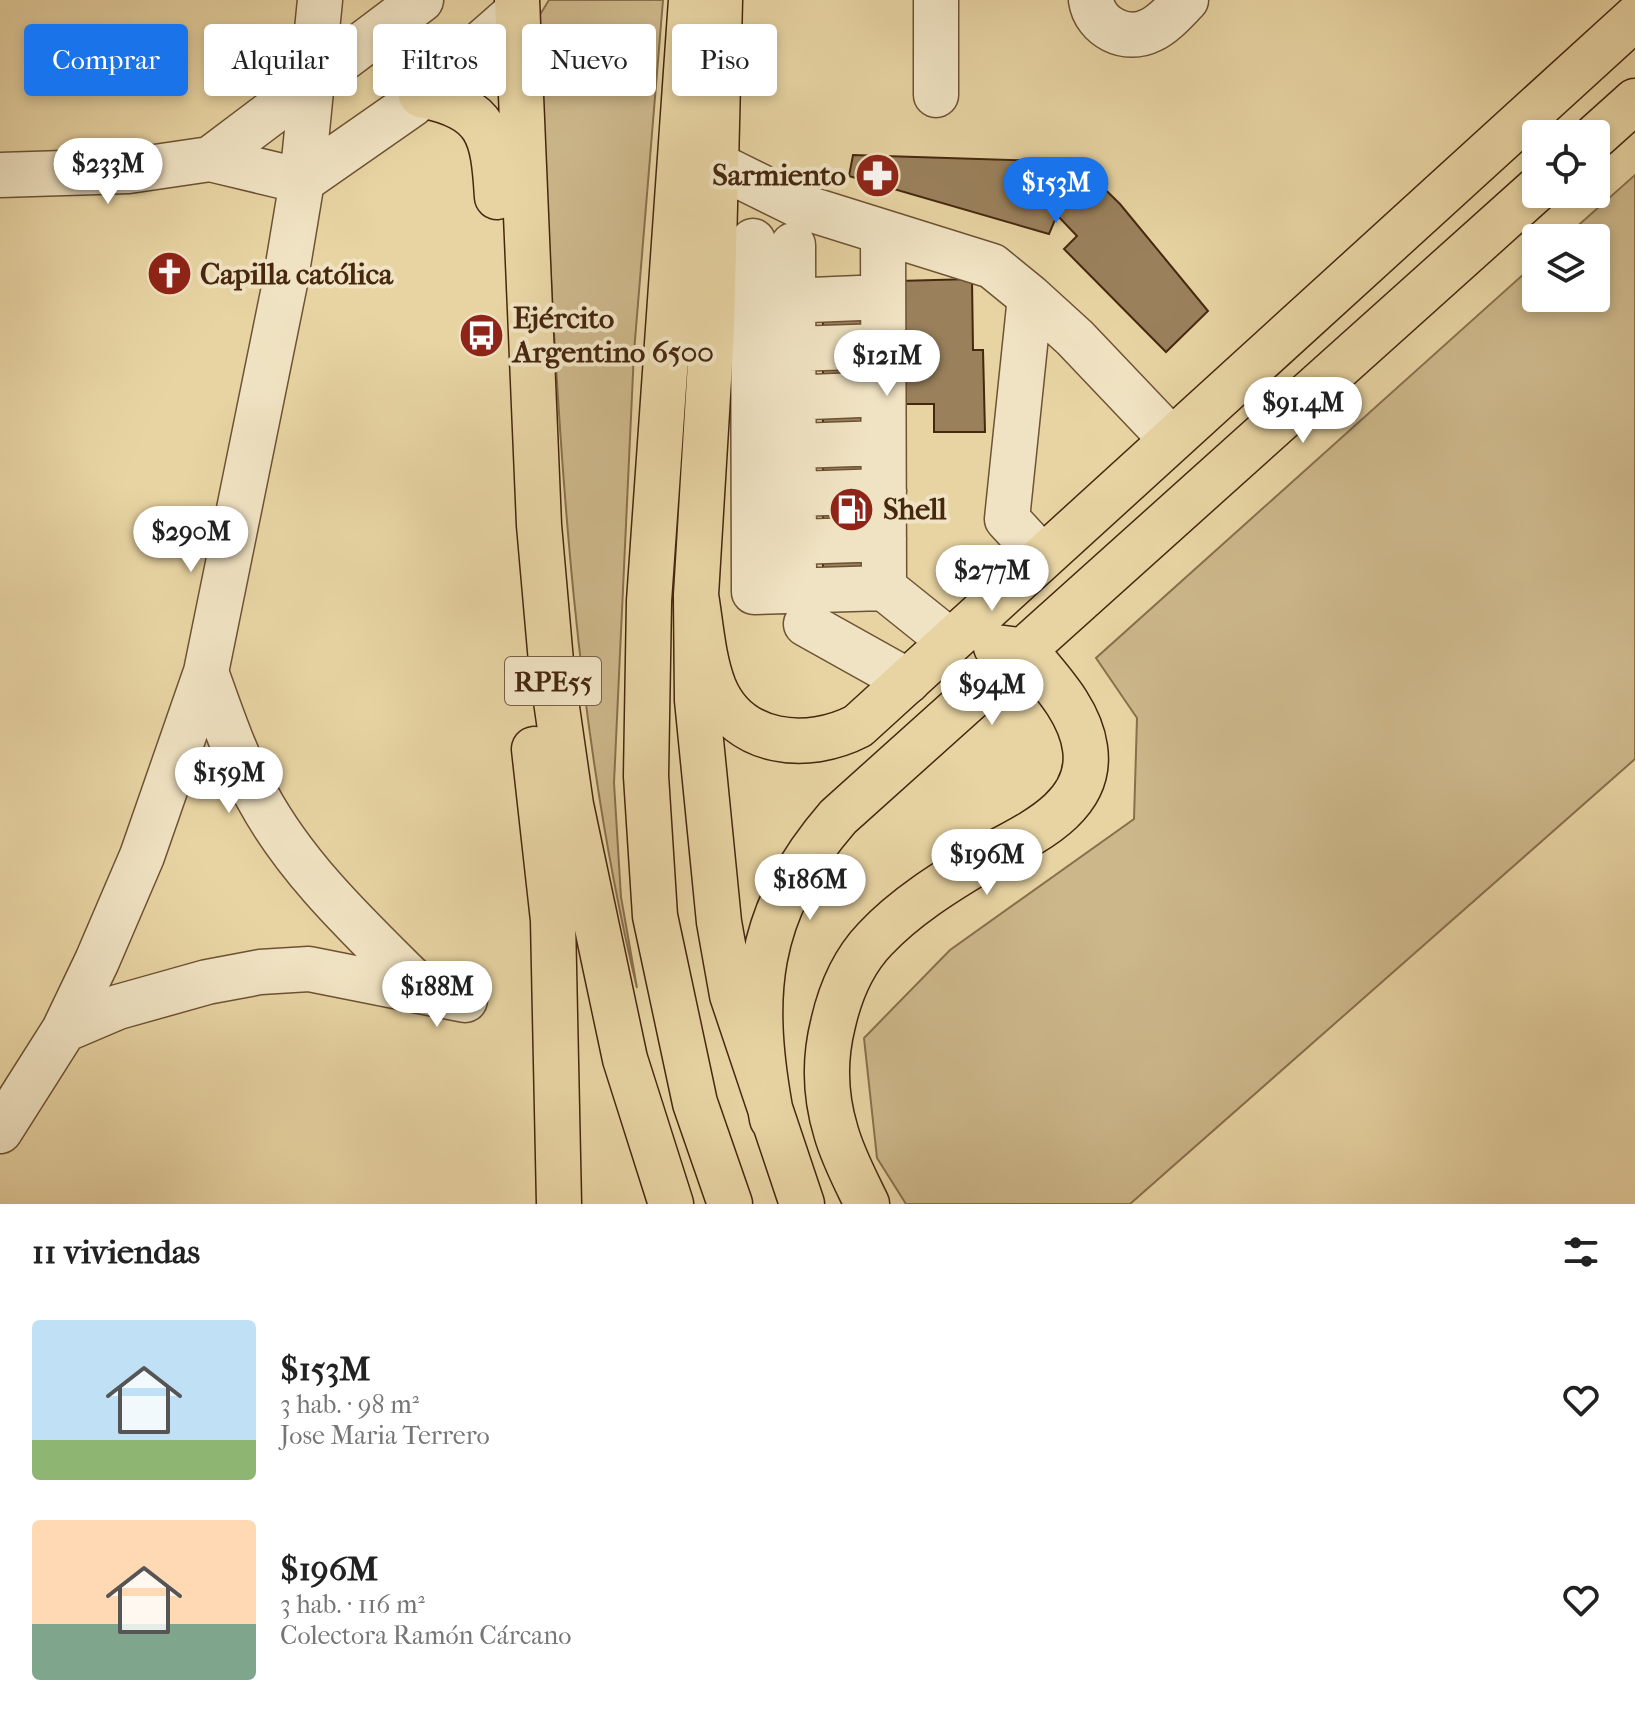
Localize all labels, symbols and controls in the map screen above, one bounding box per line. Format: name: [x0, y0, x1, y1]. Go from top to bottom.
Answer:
chip: Comprar: [24, 24, 188, 96]
chip: Alquilar: [204, 24, 357, 96]
chip: Filtros: [373, 24, 506, 96]
chip: Nuevo: [522, 24, 656, 96]
chip: Piso: [672, 24, 777, 96]
map controls: [1522, 120, 1610, 312]
button: locate: [1522, 120, 1610, 208]
pin: $233M: [52, 138, 164, 206]
text: $233M: [72, 148, 144, 179]
pharmacy icon: Sarmiento: [853, 151, 901, 199]
pin: $153M: [1000, 157, 1112, 225]
place label: Sarmiento: [712, 158, 846, 193]
text: $153M: [1021, 167, 1091, 198]
button: layers: [1522, 224, 1610, 312]
church icon: Capilla católica: [145, 250, 193, 298]
place label: Capilla católica: [200, 257, 394, 292]
place label: Ejército Argentino 6500: [511, 301, 714, 370]
bus stop icon: Ejército Argentino 6500: [458, 311, 506, 359]
pin: $121M: [831, 330, 943, 398]
text: $121M: [852, 340, 922, 371]
pin: $91.4M: [1238, 377, 1368, 445]
text: $91.4M: [1262, 387, 1344, 418]
fuel station icon: Shell: [828, 485, 876, 533]
place label: Shell: [883, 492, 947, 527]
pin: $290M: [135, 506, 247, 574]
text: $290M: [151, 516, 231, 547]
pin: $277M: [936, 545, 1048, 613]
text: $277M: [954, 555, 1030, 586]
road number: RPE55: [505, 657, 601, 705]
pin: $94M: [945, 659, 1039, 727]
text: $94M: [959, 669, 1025, 700]
pin: $159M: [173, 747, 285, 815]
text: $159M: [193, 757, 265, 788]
pin: $196M: [931, 829, 1043, 897]
text: $196M: [949, 839, 1025, 870]
pin: $186M: [754, 854, 866, 922]
text: $186M: [773, 864, 847, 895]
pin: $188M: [381, 961, 493, 1029]
text: $188M: [400, 971, 474, 1002]
icon: filters: [1559, 1230, 1603, 1274]
text: 11 viviendas: [32, 1232, 200, 1272]
text: $153M: [280, 1349, 370, 1389]
icon: home: [96, 1352, 192, 1448]
icon: heart: [1559, 1378, 1603, 1422]
text: 3 hab. · 98 m²: [280, 1389, 419, 1420]
text: Jose Maria Terrero: [280, 1420, 490, 1451]
text: $196M: [280, 1549, 378, 1589]
icon: home: [96, 1552, 192, 1648]
icon: heart: [1559, 1578, 1603, 1622]
text: 3 hab. · 116 m²: [280, 1589, 425, 1620]
text: Colectora Ramón Cárcano: [280, 1620, 571, 1651]

